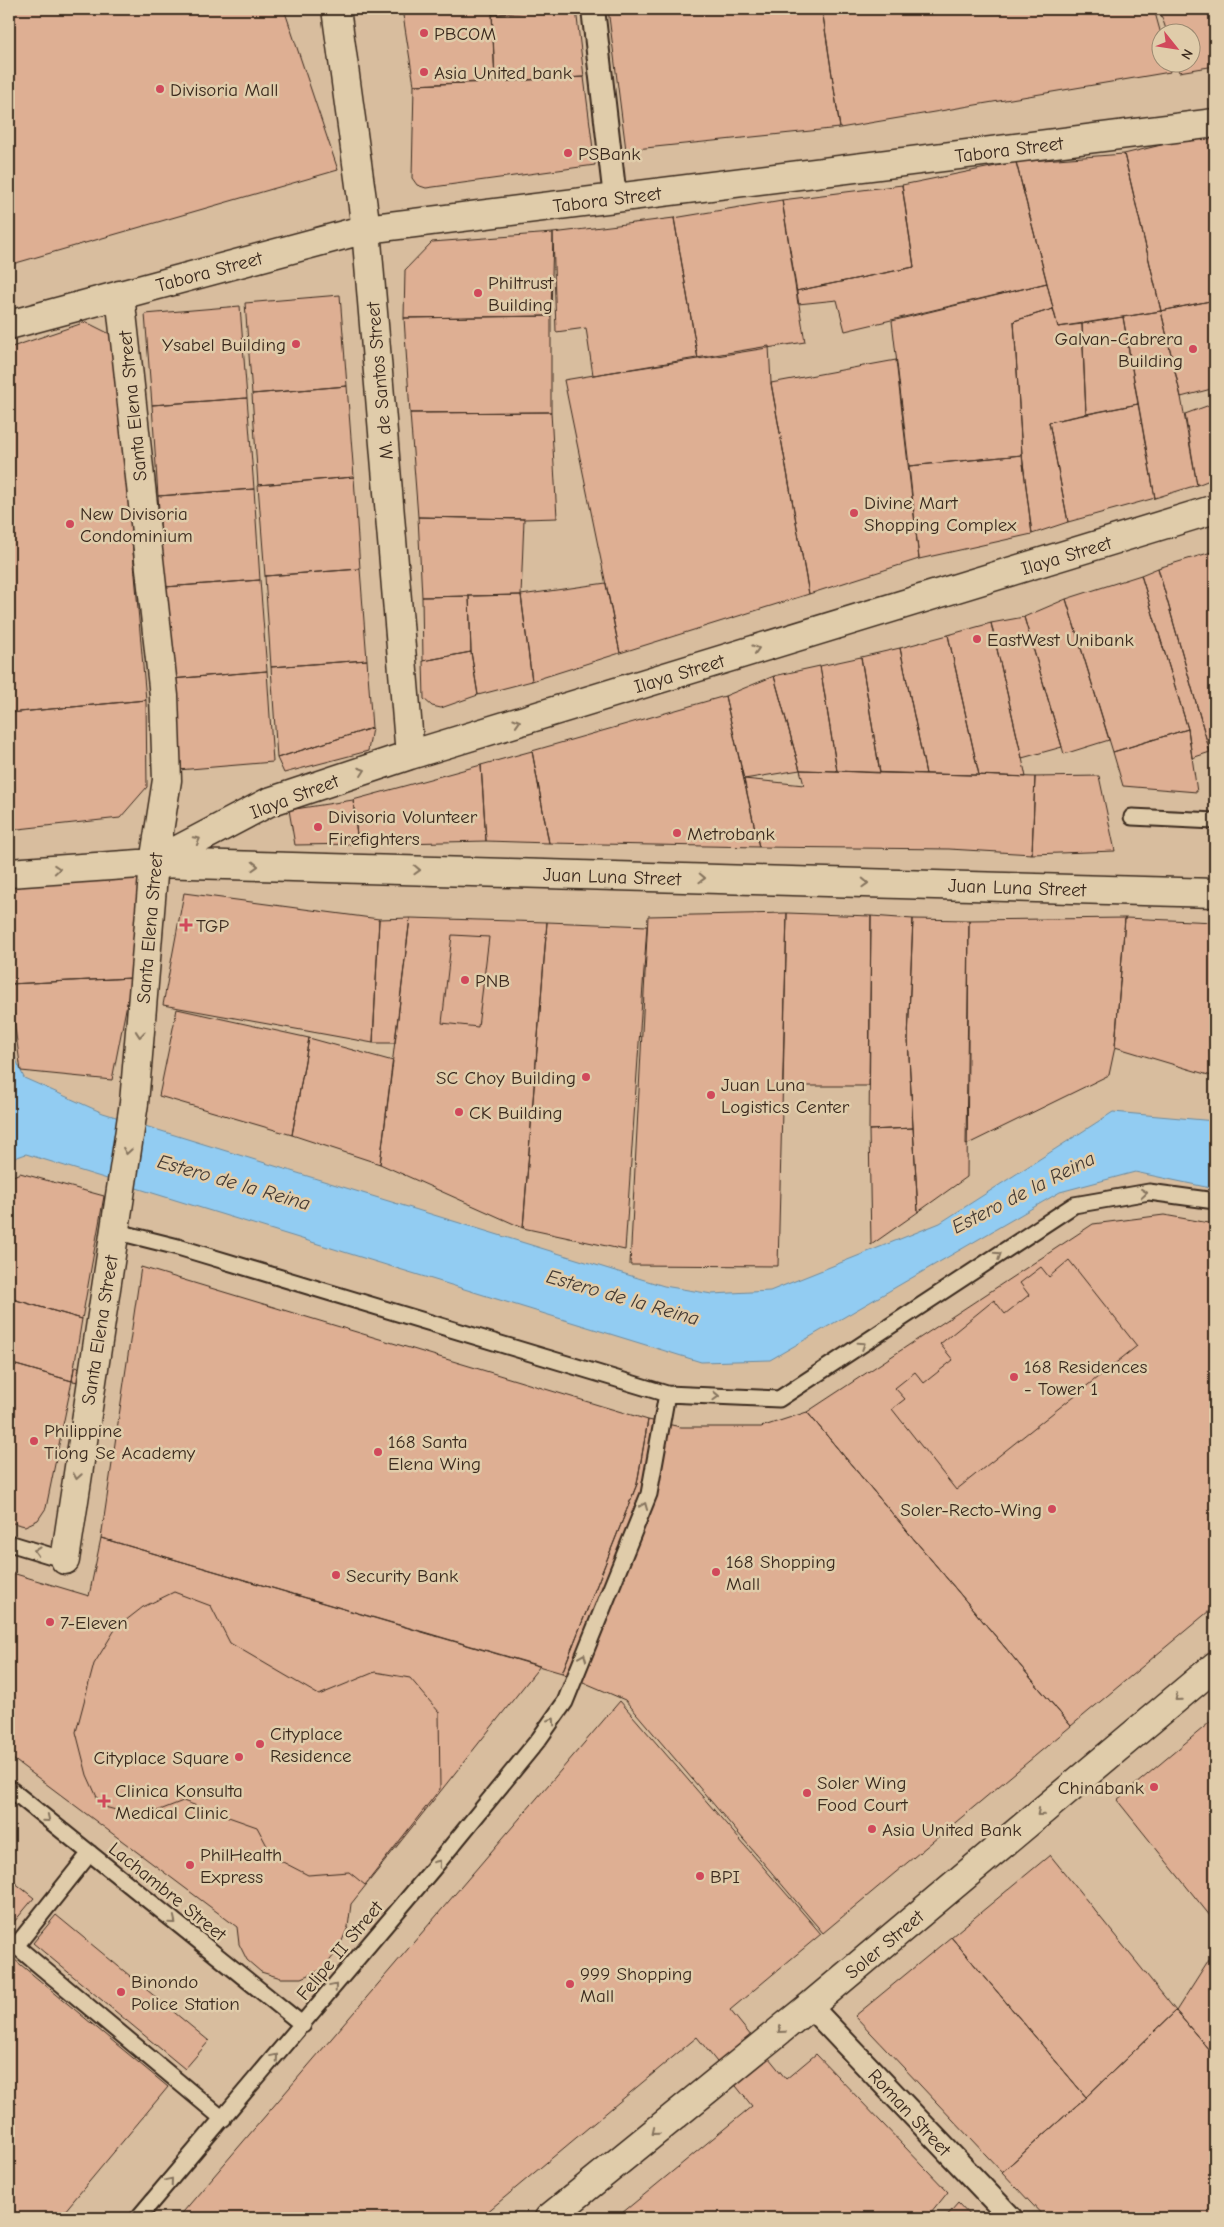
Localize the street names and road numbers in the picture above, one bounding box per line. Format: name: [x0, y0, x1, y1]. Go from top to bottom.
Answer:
street label: Tabora Street: [954, 132, 1065, 168]
street label: Tabora Street: [552, 182, 663, 218]
street label: Tabora Street: [154, 247, 265, 297]
street label: M. de Santos Street: [362, 300, 398, 461]
street label: Santa Elena Street: [114, 329, 152, 482]
street label: Ilaya Street: [1018, 532, 1115, 580]
street label: Ilaya Street: [631, 650, 728, 698]
street label: Ilaya Street: [247, 770, 342, 824]
street label: Santa Elena Street: [132, 851, 168, 1004]
street label: Juan Luna Street: [542, 864, 682, 890]
street label: Juan Luna Street: [947, 875, 1087, 901]
street label: Santa Elena Street: [77, 1253, 123, 1407]
street label: Lachambre Street: [104, 1838, 231, 1946]
street label: Felipe II Street: [292, 1896, 388, 2005]
street label: Soler Street: [841, 1905, 929, 1984]
street label: Roman Street: [863, 2065, 956, 2161]

